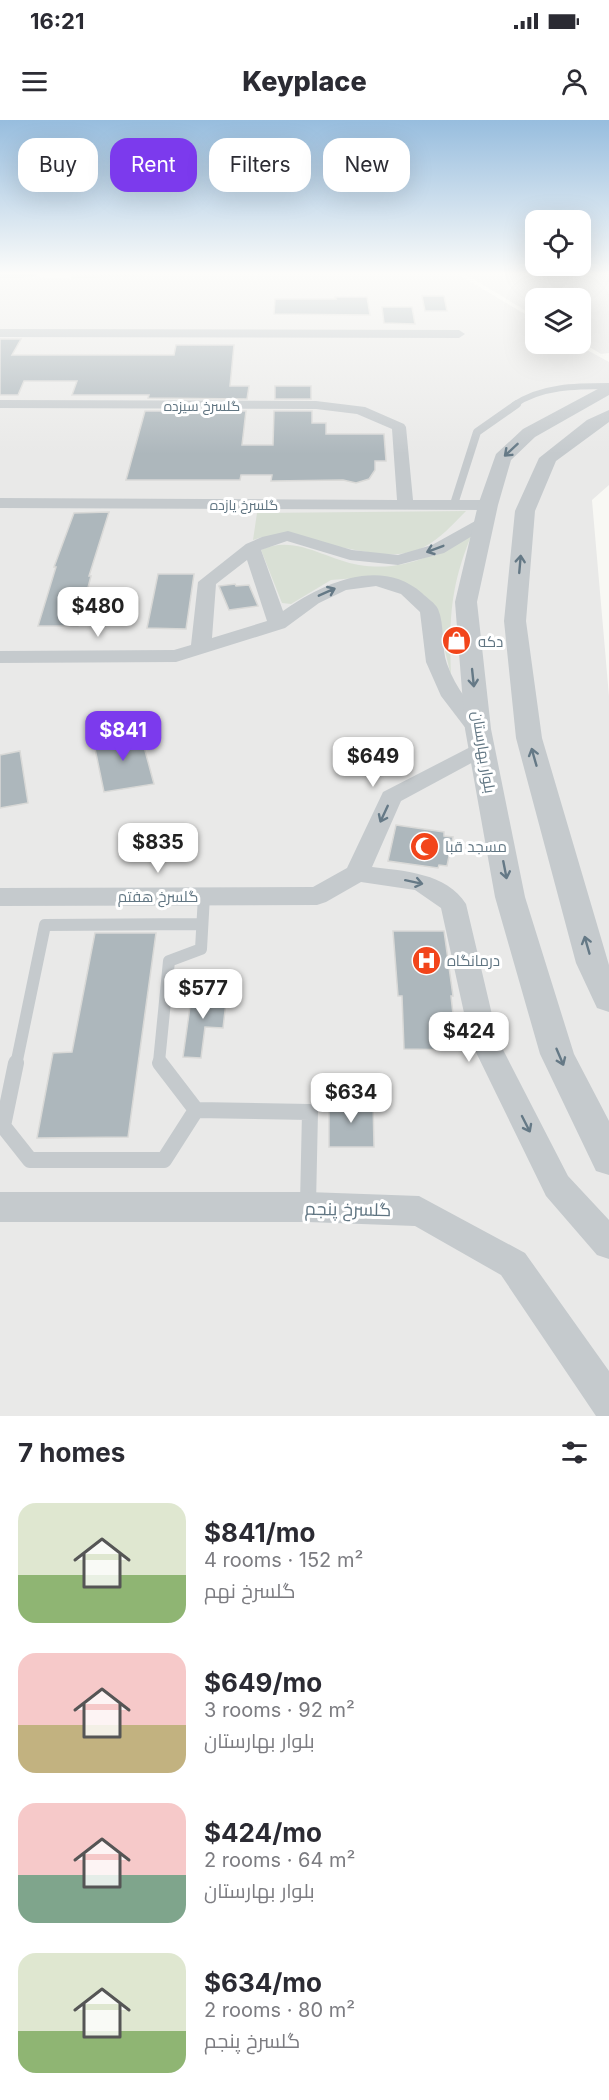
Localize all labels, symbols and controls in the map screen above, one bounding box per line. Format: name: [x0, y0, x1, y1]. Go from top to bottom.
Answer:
text: 16:21: [30, 8, 84, 34]
icon: menu: [18, 65, 51, 98]
text: Keyplace: [242, 65, 367, 98]
icon: person: [558, 65, 591, 98]
chip: Buy: [18, 138, 98, 192]
chip: Rent: [110, 138, 197, 192]
chip: Filters: [209, 138, 311, 192]
chip: New: [323, 138, 410, 192]
map controls: [525, 210, 591, 354]
button: locate: [525, 210, 591, 276]
button: layers: [525, 288, 591, 354]
street label: گلسرخ سیزده: [164, 397, 240, 415]
one-way arrow: [504, 443, 519, 457]
street label: گلسرخ یازده: [210, 496, 278, 514]
one-way arrow: [426, 544, 445, 555]
one-way arrow: [515, 555, 526, 575]
one-way arrow: [317, 586, 335, 597]
pin: $480: [62, 587, 134, 638]
text: $480: [71, 594, 125, 618]
shop icon: دکه: [441, 625, 473, 657]
place label: دکه: [478, 632, 503, 651]
one-way arrow: [468, 668, 479, 688]
street label: بلوار بهارستان: [467, 710, 500, 795]
pin: $841: [87, 711, 159, 762]
text: $841: [99, 718, 147, 742]
pin: $649: [337, 737, 409, 788]
text: $649: [347, 744, 399, 768]
one-way arrow: [528, 748, 540, 767]
one-way arrow: [377, 805, 389, 823]
pin: $835: [122, 823, 194, 874]
text: $835: [132, 830, 184, 854]
mosque icon: مسجد قبا: [408, 830, 440, 862]
place label: مسجد قبا: [445, 837, 507, 856]
one-way arrow: [500, 860, 511, 880]
one-way arrow: [404, 877, 423, 888]
street label: گلسرخ هفتم: [118, 887, 198, 908]
one-way arrow: [581, 936, 592, 955]
hospital icon: درمانگاه: [410, 944, 442, 976]
place label: درمانگاه: [447, 951, 500, 970]
pin: $577: [167, 969, 239, 1020]
text: $577: [178, 976, 228, 1000]
pin: $424: [433, 1012, 505, 1063]
text: $424: [443, 1019, 495, 1043]
one-way arrow: [554, 1048, 566, 1066]
pin: $634: [315, 1073, 387, 1124]
text: $634: [325, 1080, 377, 1104]
one-way arrow: [520, 1115, 532, 1133]
street label: گلسرخ پنجم: [304, 1198, 391, 1222]
icon: filters: [558, 1436, 591, 1469]
text: 7 homes: [18, 1437, 125, 1468]
text: $841/mo: [204, 1517, 316, 1548]
icon: home: [66, 1527, 138, 1599]
text: 4 rooms · 152 m²: [204, 1548, 363, 1572]
text: گلسرخ نهم: [204, 1579, 295, 1603]
text: $649/mo: [204, 1667, 322, 1698]
icon: home: [66, 1677, 138, 1749]
text: 3 rooms · 92 m²: [204, 1698, 355, 1722]
text: بلوار بهارستان: [204, 1729, 315, 1753]
text: $424/mo: [204, 1817, 322, 1848]
icon: home: [66, 1827, 138, 1899]
text: 2 rooms · 64 m²: [204, 1848, 355, 1872]
text: بلوار بهارستان: [204, 1879, 315, 1903]
text: $634/mo: [204, 1967, 322, 1998]
icon: home: [66, 1977, 138, 2049]
text: 2 rooms · 80 m²: [204, 1998, 355, 2022]
text: گلسرخ پنجم: [204, 2029, 300, 2053]

